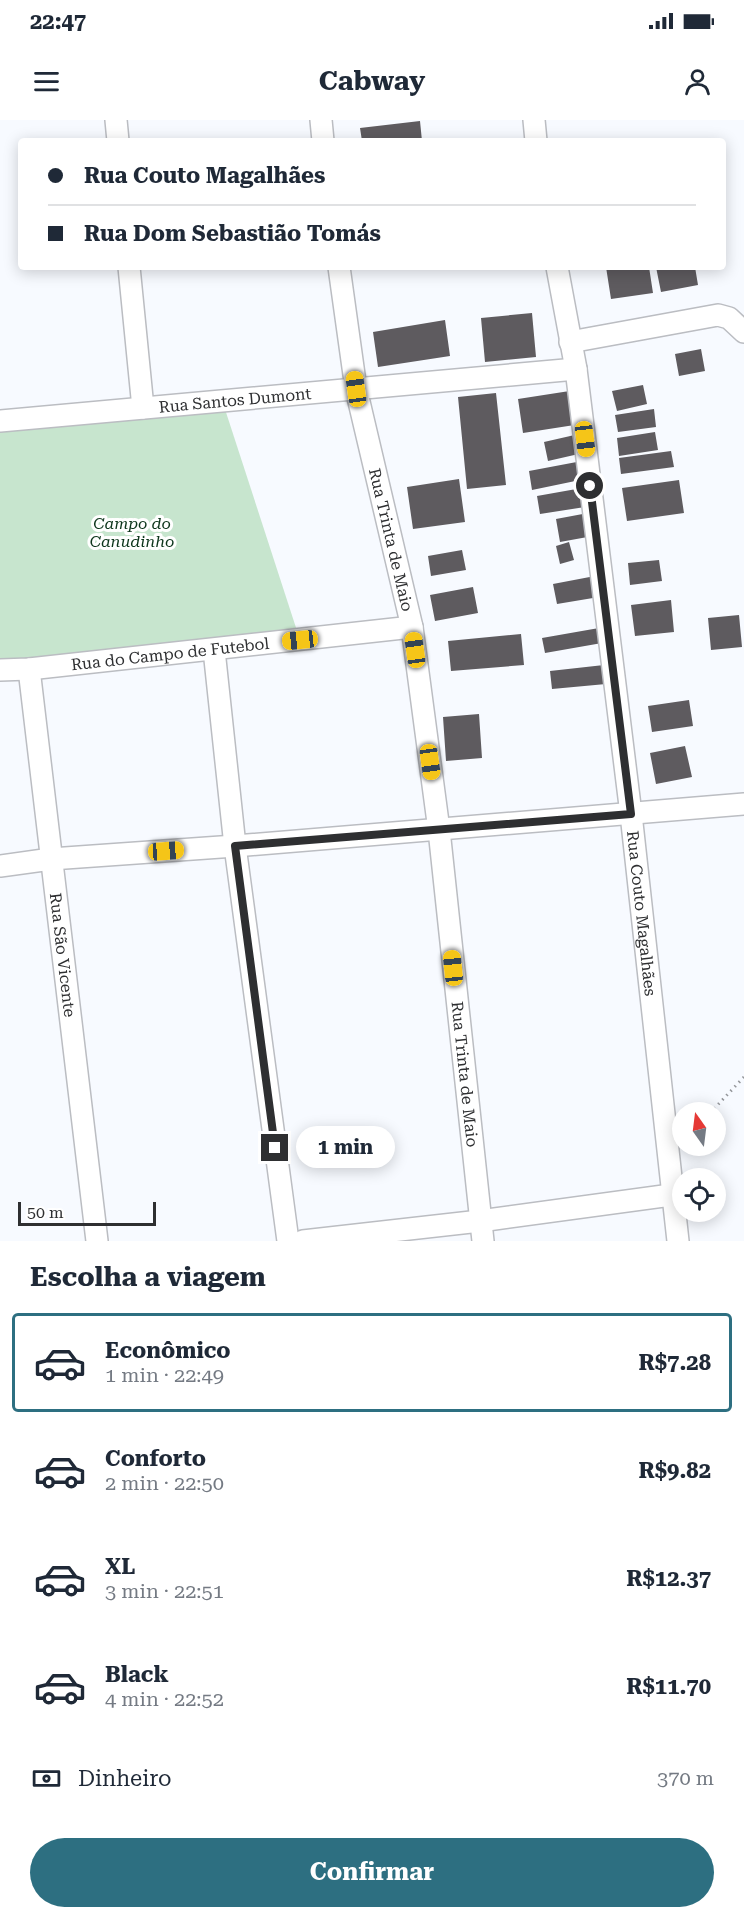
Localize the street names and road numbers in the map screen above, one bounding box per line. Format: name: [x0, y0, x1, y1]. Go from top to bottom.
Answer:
street label: Rua Santos Dumont: [158, 383, 312, 416]
street label: Rua Trinta de Maio: [365, 466, 418, 613]
street label: Rua do Campo de Futebol: [70, 633, 270, 674]
street label: Rua Couto Magalhães: [623, 830, 661, 997]
street label: Rua São Vicente: [46, 892, 80, 1018]
street label: Rua Trinta de Maio: [448, 1000, 482, 1148]

